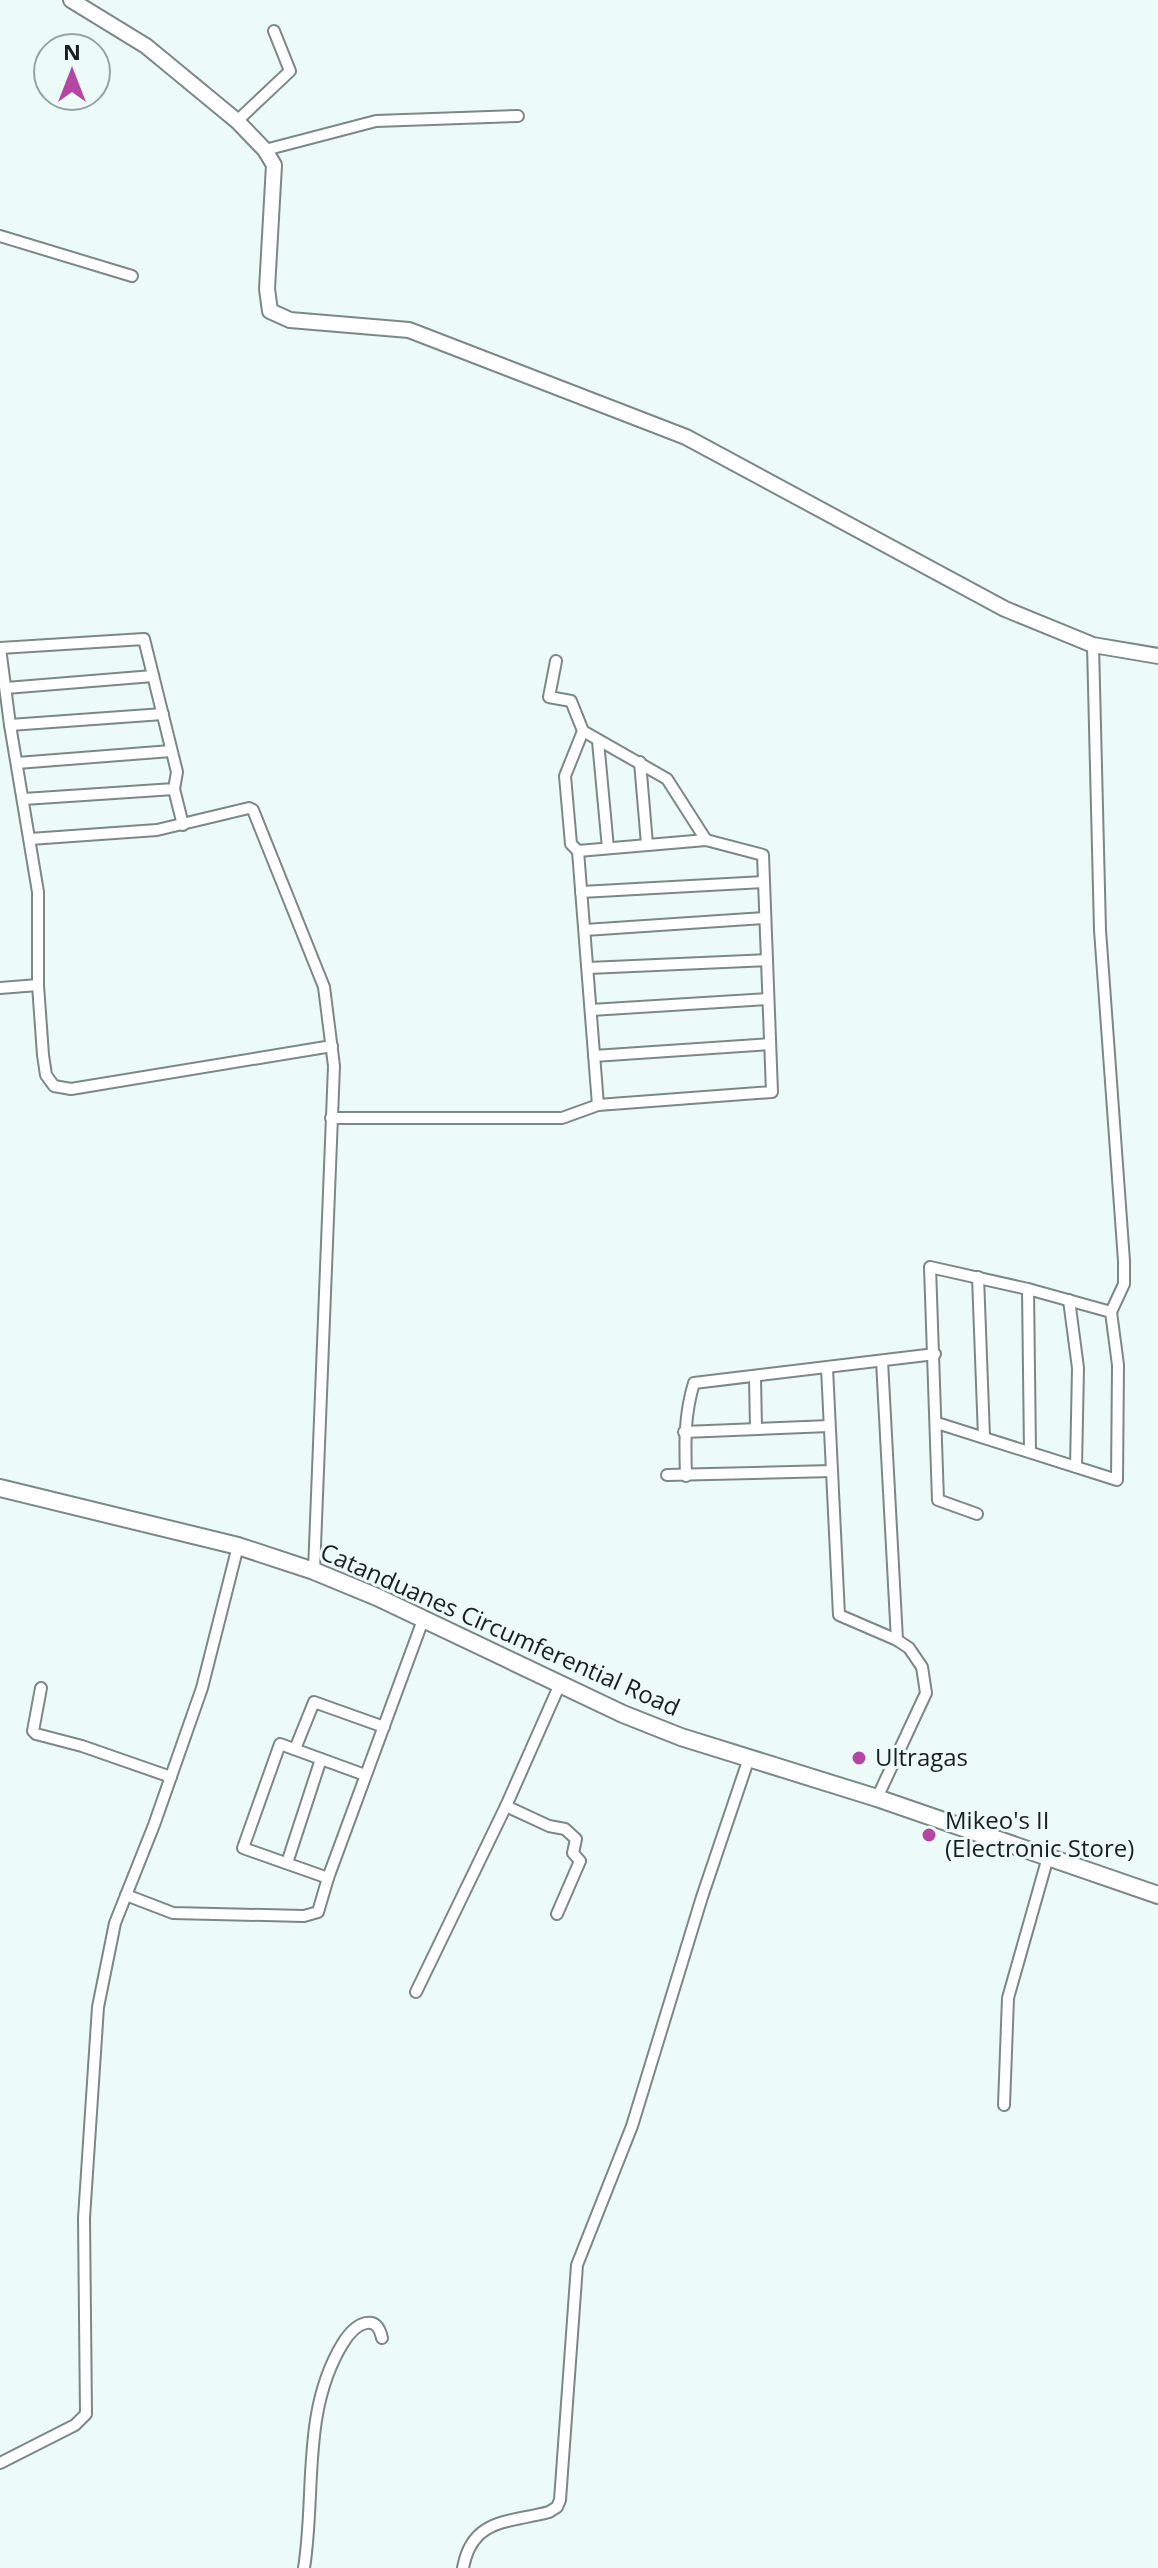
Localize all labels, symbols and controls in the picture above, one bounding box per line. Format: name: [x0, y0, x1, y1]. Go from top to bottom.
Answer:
north arrow: [32, 32, 112, 112]
text: N: [63, 36, 81, 66]
street label: Catanduanes Circumferential Road: [316, 1534, 686, 1723]
place label: Ultragas: [875, 1740, 968, 1773]
marker: Ultragas: [850, 1749, 868, 1767]
place label: Mikeo's II (Electronic Store): [945, 1803, 1134, 1864]
marker: Mikeo's II (Electronic Store): [920, 1826, 938, 1844]

